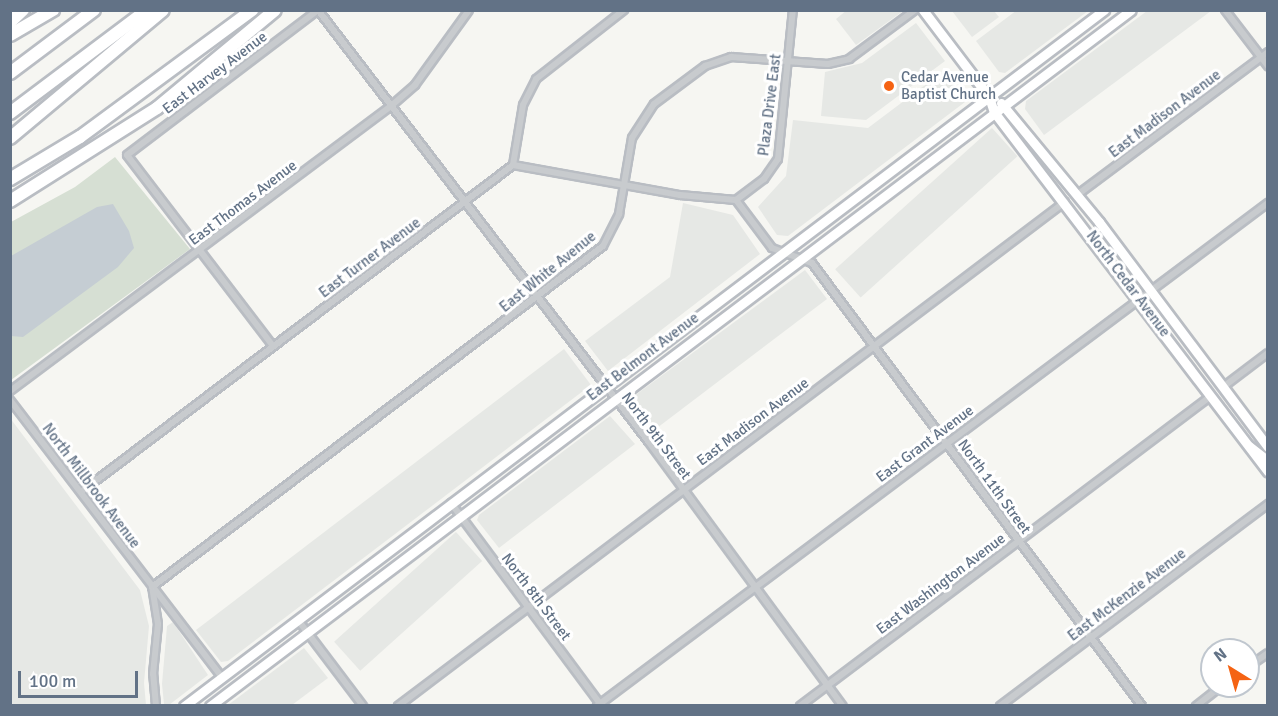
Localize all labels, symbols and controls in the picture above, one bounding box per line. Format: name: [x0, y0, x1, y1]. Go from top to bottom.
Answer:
street label: East Harvey Avenue: [159, 28, 271, 118]
street label: Plaza Drive East: [755, 53, 785, 157]
street label: East Madison Avenue: [1105, 66, 1225, 162]
place label: Cedar Avenue Baptist Church: [901, 68, 996, 103]
marker: Cedar Avenue Baptist Church: [882, 79, 896, 93]
street label: East Thomas Avenue: [185, 156, 301, 250]
street label: East Turner Avenue: [316, 214, 424, 302]
street label: North Cedar Avenue: [1082, 227, 1174, 341]
street label: East White Avenue: [496, 228, 600, 316]
street label: East Belmont Avenue: [583, 309, 703, 405]
street label: East Madison Avenue: [693, 374, 813, 470]
street label: North 9th Street: [617, 389, 695, 483]
street label: East Grant Avenue: [873, 401, 977, 487]
street label: North Millbrook Avenue: [38, 420, 144, 552]
street label: North 11th Street: [954, 436, 1034, 538]
street label: East Washington Avenue: [873, 530, 1009, 638]
street label: East McKenzie Avenue: [1064, 545, 1190, 645]
street label: North 8th Street: [497, 550, 575, 644]
north arrow: [1200, 638, 1260, 698]
text: N: [1210, 644, 1231, 667]
scale bar: [21, 659, 141, 697]
text: 100 m: [29, 670, 76, 692]

